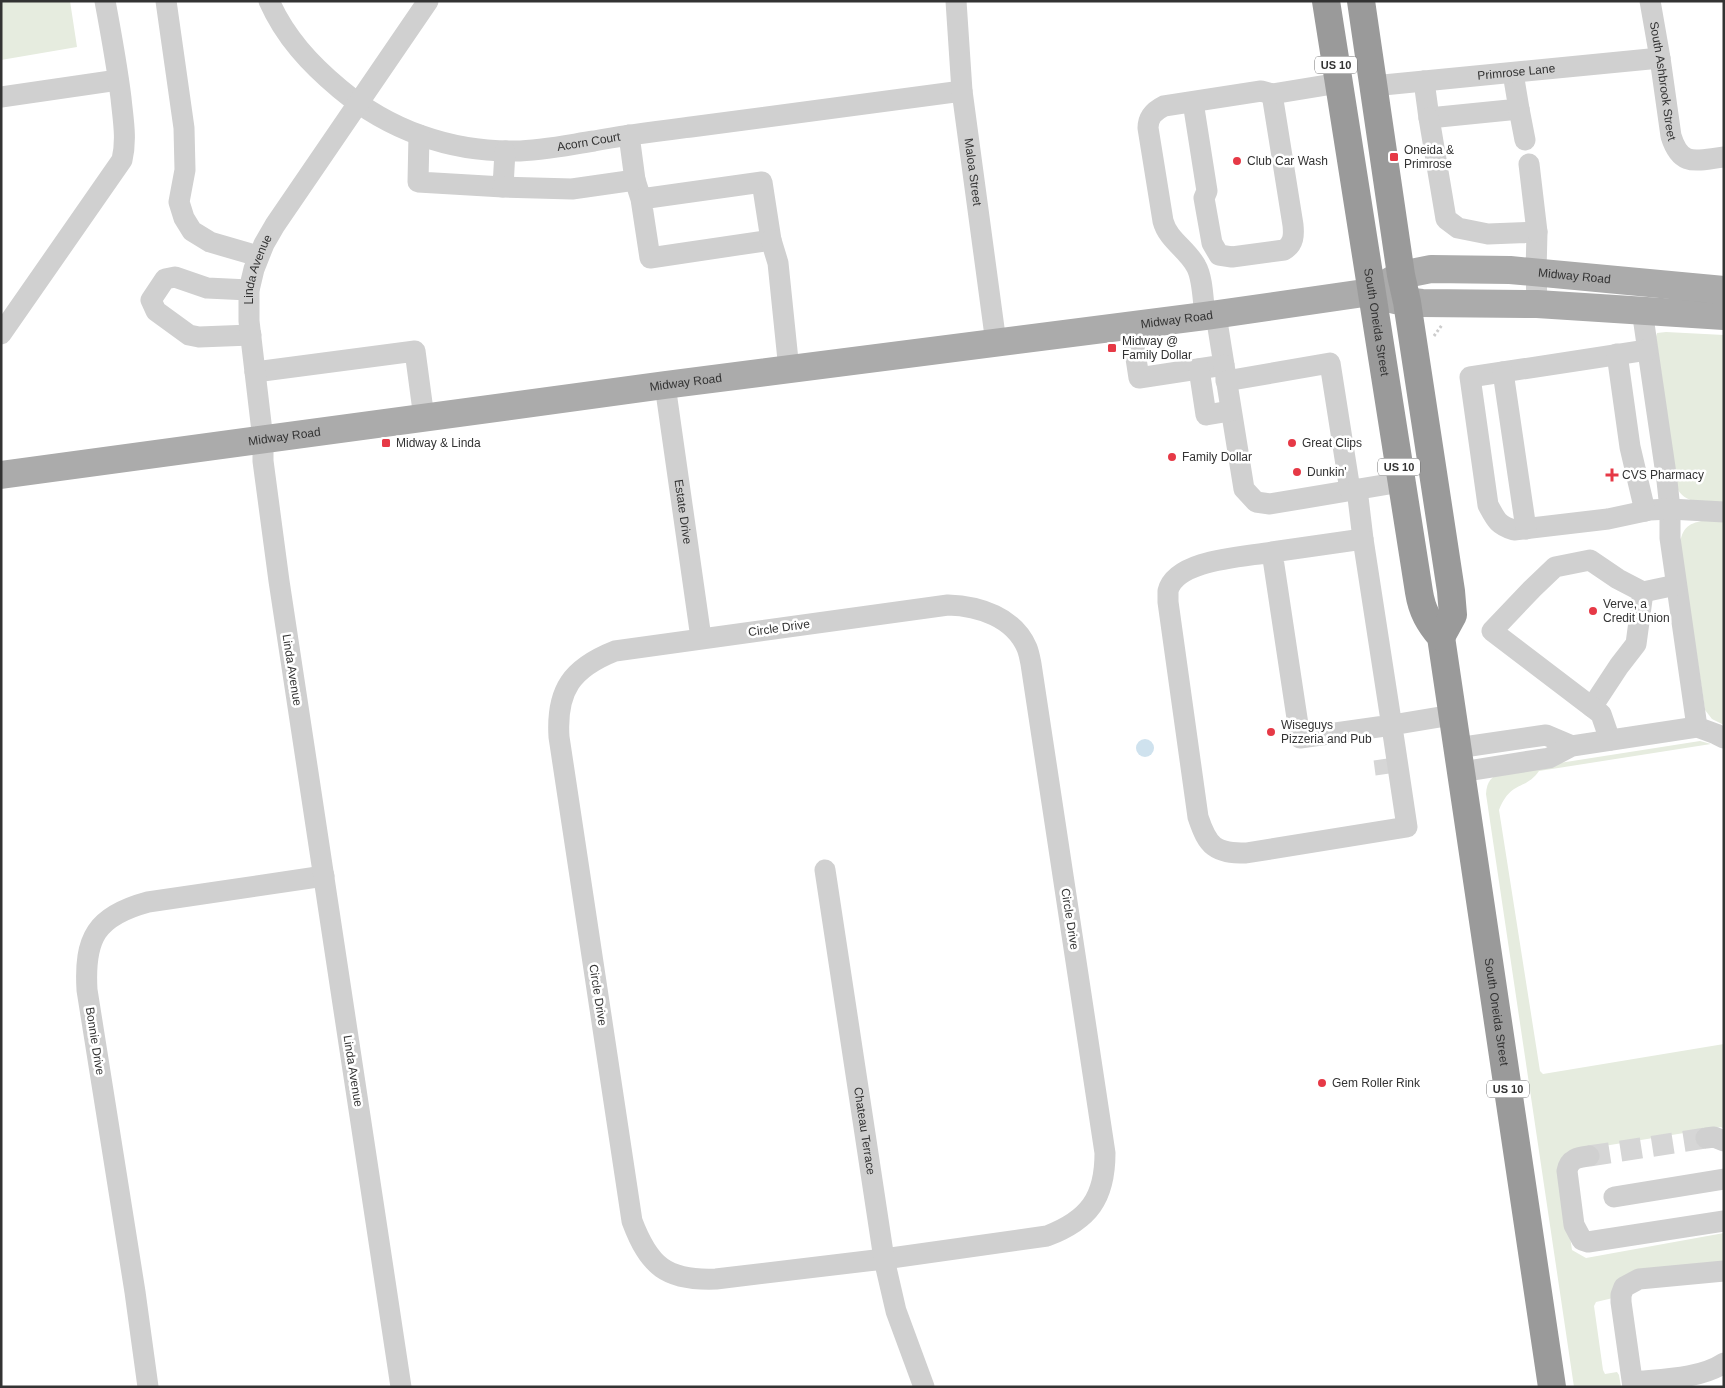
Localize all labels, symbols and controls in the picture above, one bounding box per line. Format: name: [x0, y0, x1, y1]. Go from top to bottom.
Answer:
street label: South Ashbrook Street: [1647, 20, 1679, 143]
road number: US 10: [1315, 56, 1357, 74]
street label: Primrose Lane: [1477, 61, 1556, 83]
street label: Acorn Court: [556, 130, 622, 154]
street label: Maloa Street: [961, 137, 985, 207]
place label: Oneida & Primrose: [1404, 143, 1454, 171]
marker: Oneida & Primrose: [1388, 151, 1400, 163]
place label: Club Car Wash: [1247, 154, 1328, 168]
marker: Club Car Wash: [1231, 155, 1243, 167]
street label: Linda Avenue: [242, 232, 275, 304]
street label: Midway Road: [1538, 266, 1611, 286]
street label: South Oneida Street: [1361, 267, 1392, 378]
street label: Midway Road: [1140, 308, 1214, 331]
place label: Midway @ Family Dollar: [1122, 334, 1192, 362]
marker: Midway @ Family Dollar: [1106, 342, 1118, 354]
street label: Midway Road: [649, 371, 723, 394]
street label: Midway Road: [247, 425, 321, 448]
place label: Midway & Linda: [396, 436, 481, 450]
place label: Great Clips: [1302, 436, 1362, 450]
marker: Midway & Linda: [380, 437, 392, 449]
marker: Great Clips: [1286, 437, 1298, 449]
place label: Family Dollar: [1182, 450, 1252, 464]
marker: Family Dollar: [1166, 451, 1178, 463]
road number: US 10: [1378, 458, 1420, 476]
place label: Dunkin': [1307, 465, 1347, 479]
marker: Dunkin': [1291, 466, 1303, 478]
place label: CVS Pharmacy: [1622, 468, 1704, 482]
marker: CVS Pharmacy: [1606, 469, 1618, 481]
street label: Estate Drive: [671, 478, 695, 545]
place label: Verve, a Credit Union: [1603, 597, 1670, 625]
marker: Verve, a Credit Union: [1587, 605, 1599, 617]
street label: Circle Drive: [747, 617, 811, 639]
street label: Linda Avenue: [279, 633, 305, 707]
place label: Wiseguys Pizzeria and Pub: [1281, 718, 1372, 746]
marker: Wiseguys Pizzeria and Pub: [1265, 726, 1277, 738]
street label: Circle Drive: [1058, 887, 1082, 951]
street label: South Oneida Street: [1482, 957, 1511, 1067]
street label: Circle Drive: [586, 963, 610, 1027]
street label: Bonnie Drive: [83, 1006, 107, 1076]
street label: Linda Avenue: [340, 1034, 366, 1108]
place label: Gem Roller Rink: [1332, 1076, 1421, 1090]
marker: Gem Roller Rink: [1316, 1077, 1328, 1089]
road number: US 10: [1487, 1080, 1529, 1098]
street label: Chateau Terrace: [851, 1086, 878, 1176]

